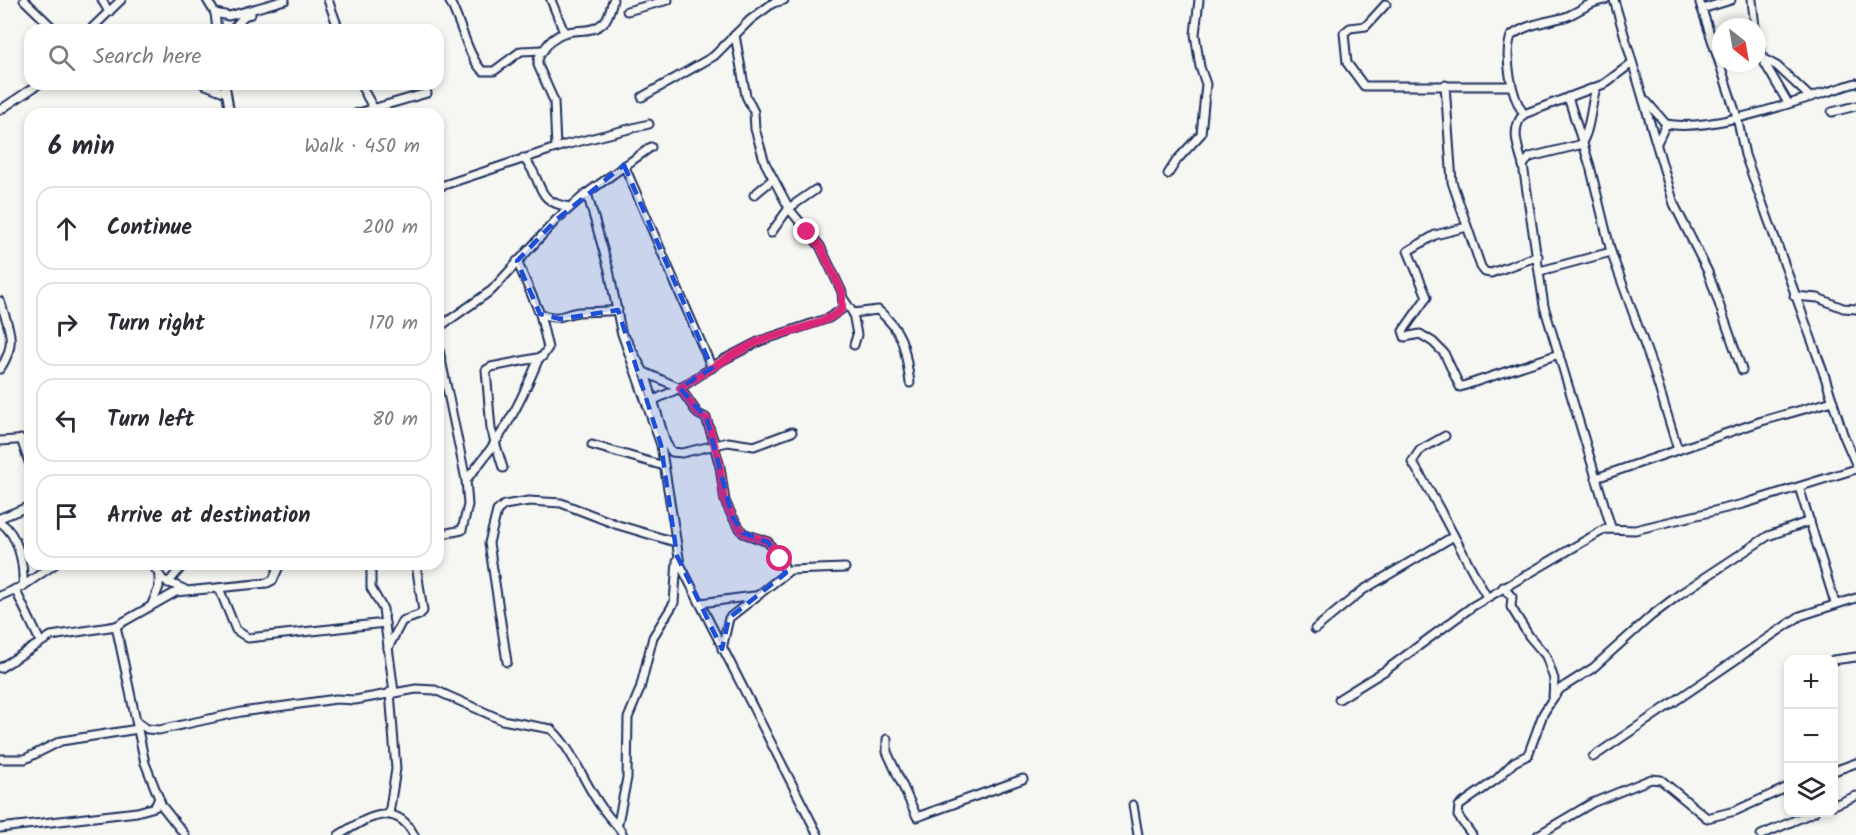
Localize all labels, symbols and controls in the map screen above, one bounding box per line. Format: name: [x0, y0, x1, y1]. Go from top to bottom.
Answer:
north arrow: [1712, 18, 1766, 72]
search box: [24, 24, 444, 90]
text: Search here: [93, 40, 201, 75]
icon: search: [45, 41, 78, 74]
text: 6 min: [48, 126, 115, 168]
text: Walk · 450 m: [304, 131, 420, 163]
text: Continue: [107, 211, 192, 246]
icon: ahead: [50, 212, 83, 245]
text: 200 m: [362, 212, 418, 244]
route end: [793, 218, 819, 244]
text: Turn right: [107, 307, 205, 342]
icon: right: [50, 308, 83, 341]
text: 170 m: [369, 308, 418, 340]
text: Turn left: [107, 403, 194, 438]
icon: left: [50, 404, 83, 437]
text: 80 m: [372, 404, 418, 436]
text: Arrive at destination: [107, 499, 310, 534]
icon: arrive: [50, 500, 83, 533]
route start: [766, 545, 792, 571]
map controls: [1784, 655, 1838, 817]
button: +: [1784, 655, 1838, 709]
button: −: [1784, 709, 1838, 763]
button: layers: [1784, 763, 1838, 817]

